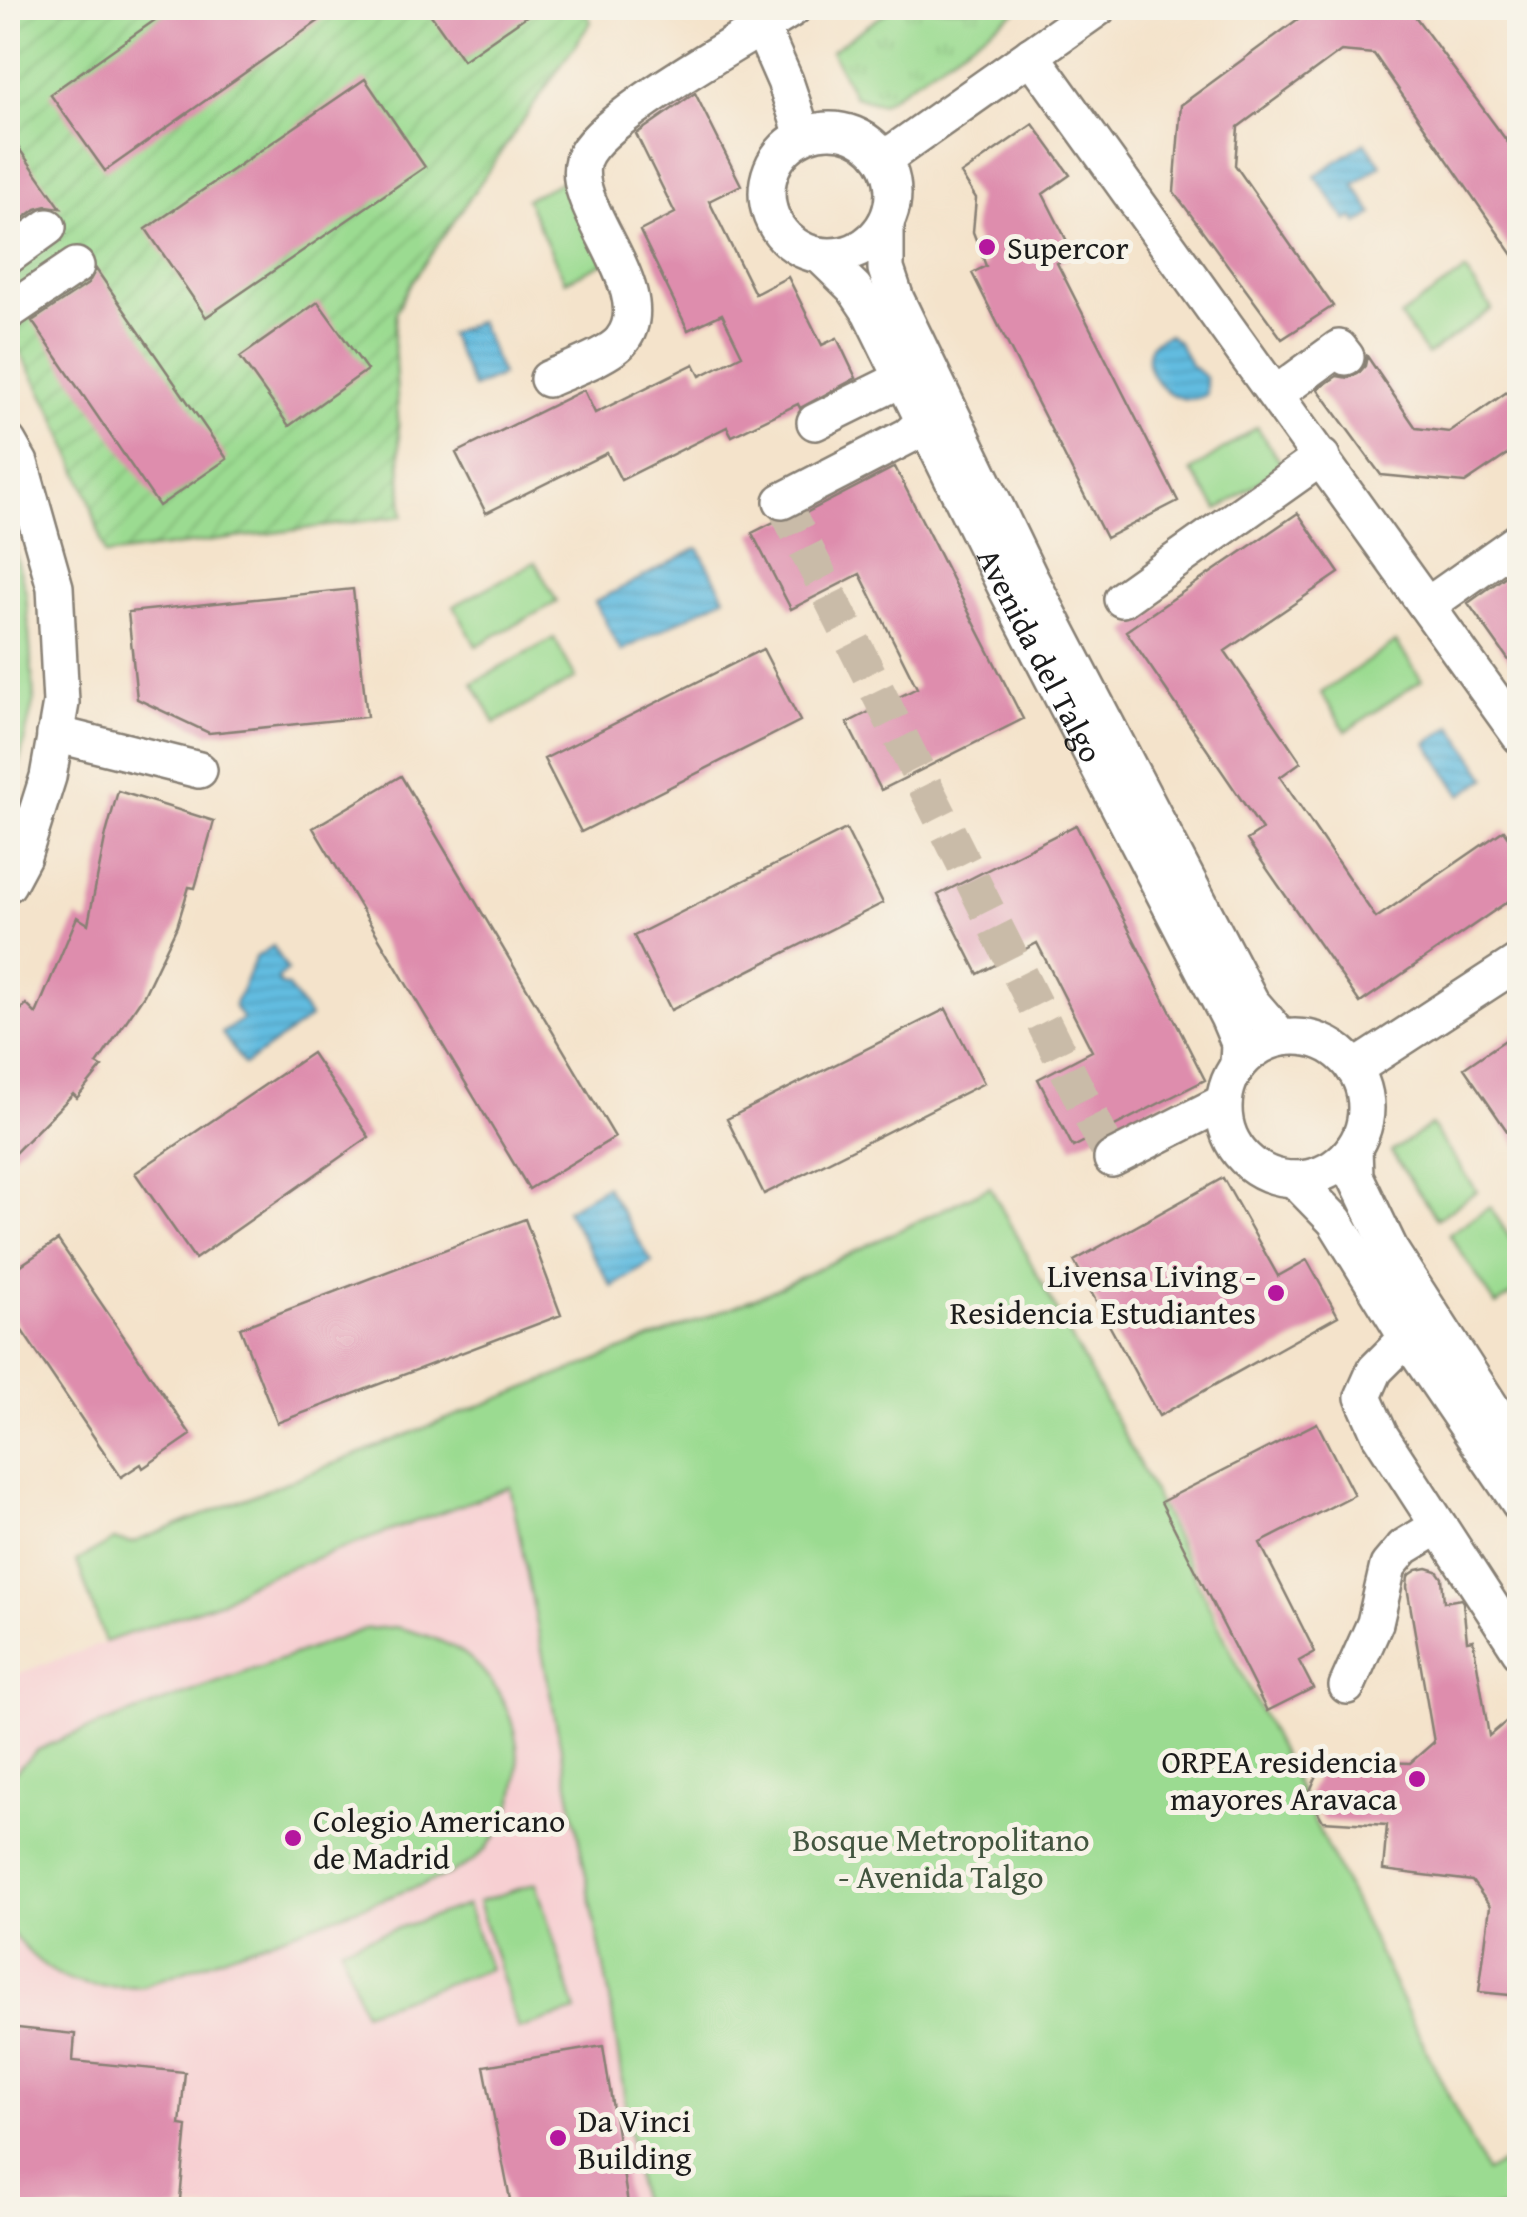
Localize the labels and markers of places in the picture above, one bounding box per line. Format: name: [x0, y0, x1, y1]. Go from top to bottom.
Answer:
place label: Supercor: [1007, 224, 1129, 271]
marker: Supercor: [976, 236, 998, 258]
place label: Livensa Living - Residencia Estudiantes: [950, 1252, 1256, 1336]
marker: Livensa Living - Residencia Estudiantes: [1265, 1282, 1287, 1304]
place label: ORPEA residencia mayores Aravaca: [1162, 1738, 1397, 1822]
marker: ORPEA residencia mayores Aravaca: [1406, 1768, 1428, 1790]
place label: Colegio Americano de Madrid: [313, 1797, 565, 1881]
marker: Colegio Americano de Madrid: [282, 1827, 304, 1849]
place label: Da Vinci Building: [578, 2097, 691, 2181]
marker: Da Vinci Building: [547, 2127, 569, 2149]

